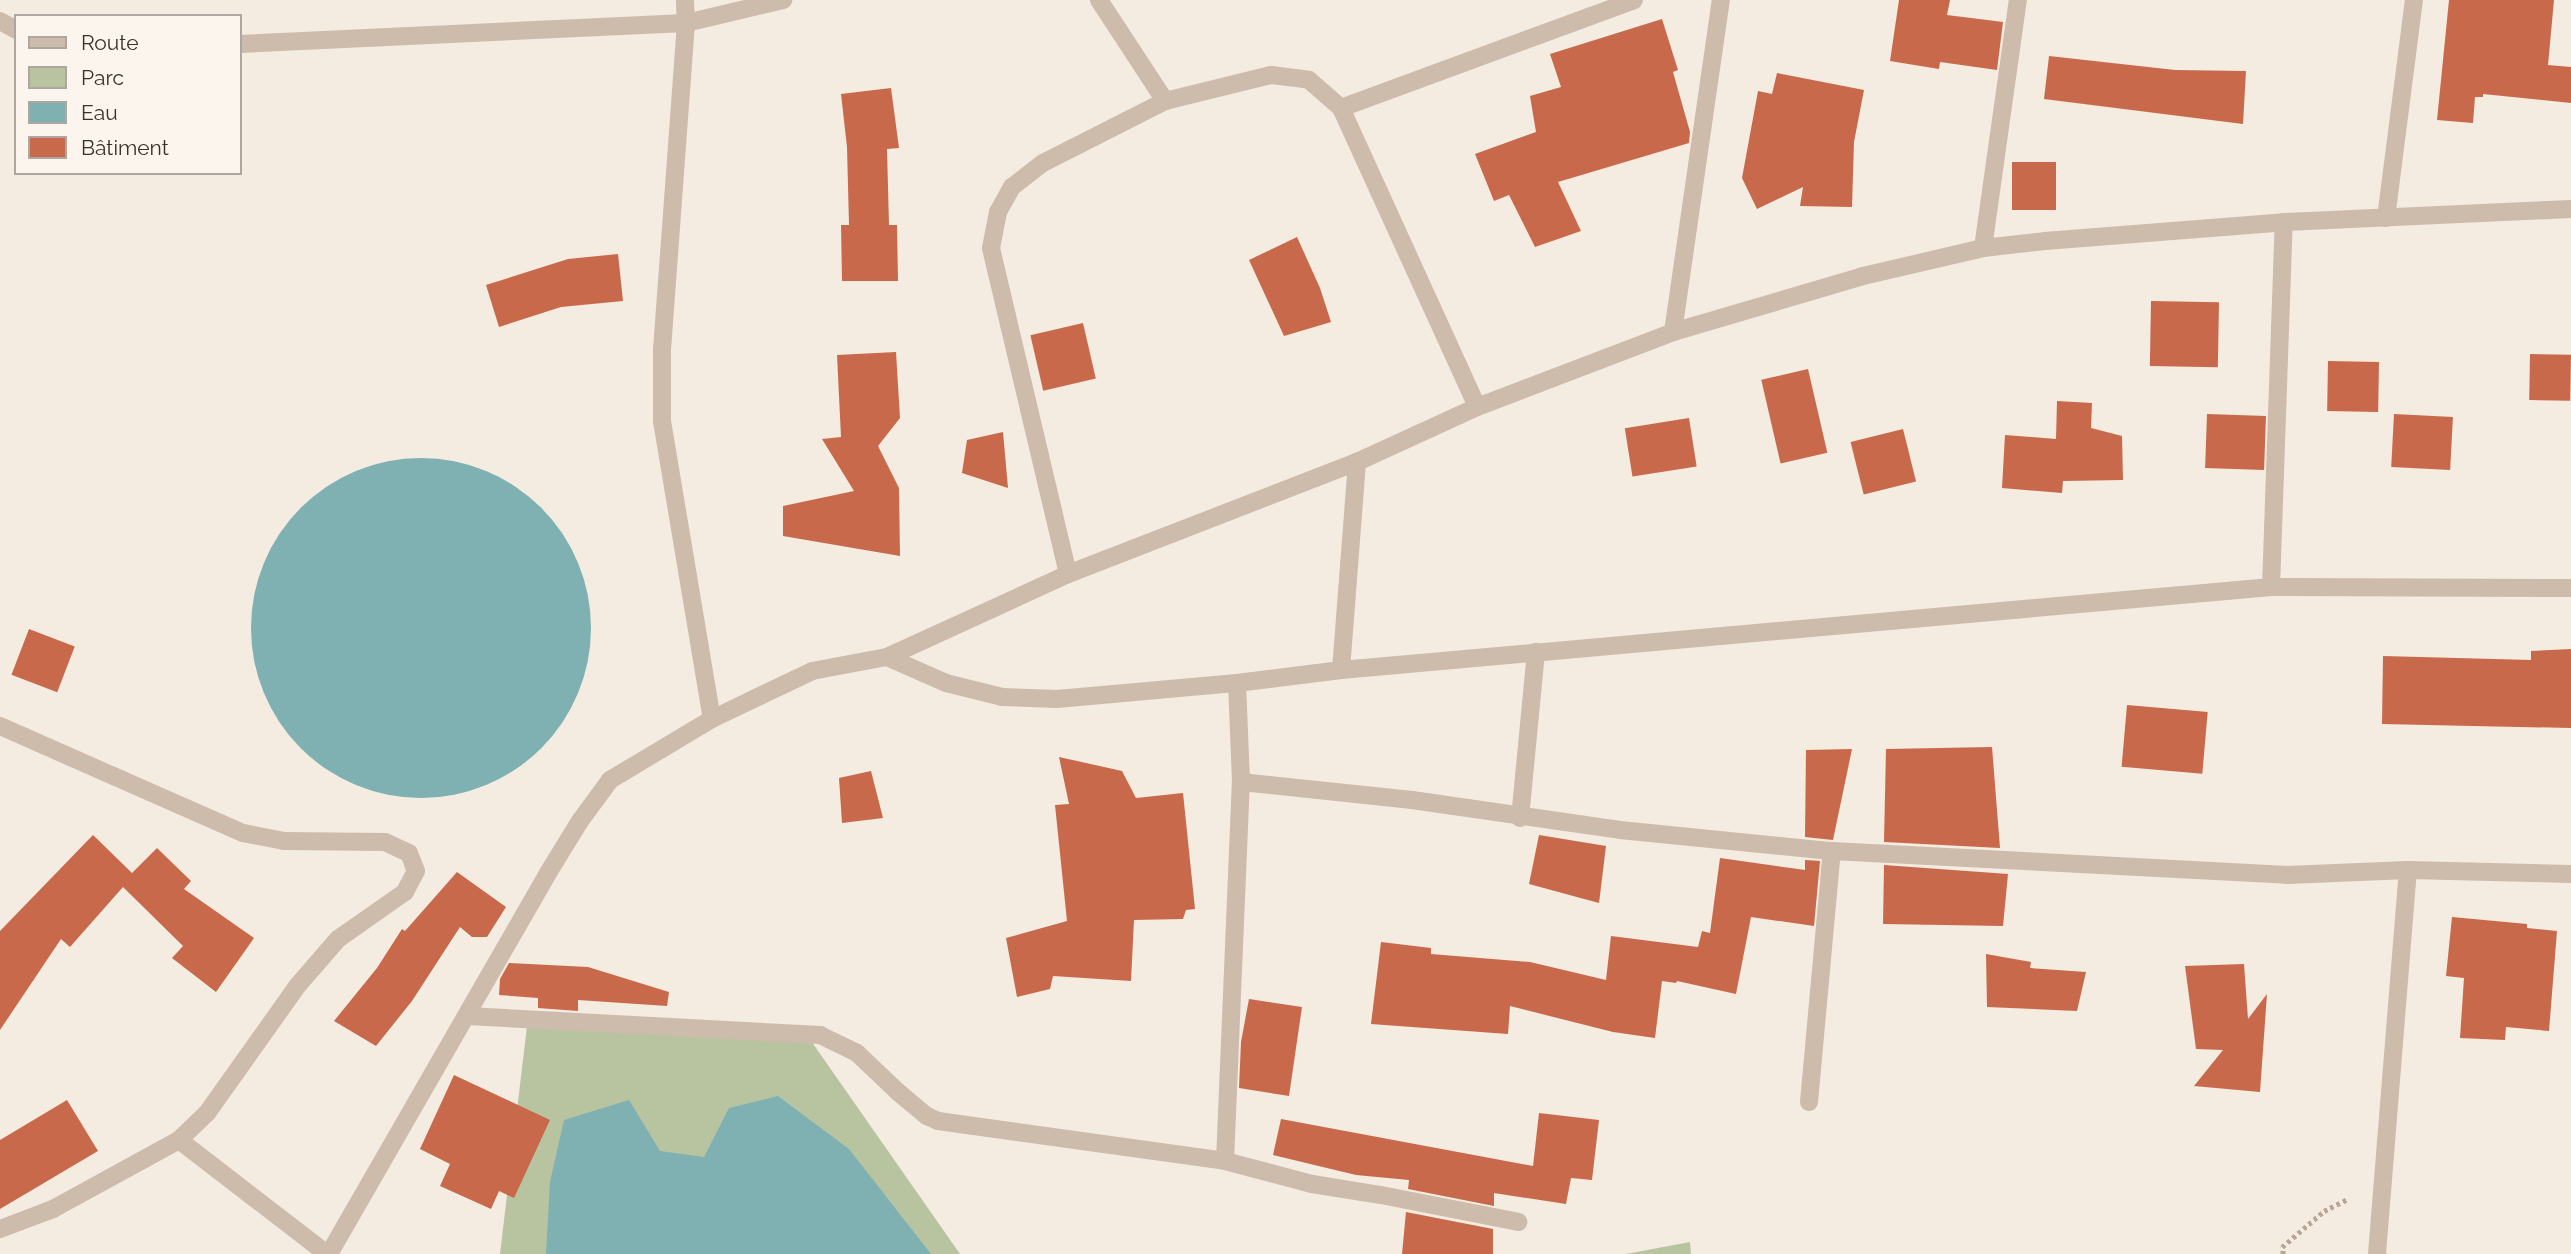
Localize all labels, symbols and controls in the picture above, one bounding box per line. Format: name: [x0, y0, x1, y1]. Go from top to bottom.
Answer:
legend: [14, 14, 242, 175]
text: Route: [81, 30, 139, 55]
text: Parc: [81, 65, 124, 90]
text: Eau: [81, 100, 118, 125]
text: Bâtiment: [81, 135, 169, 160]

